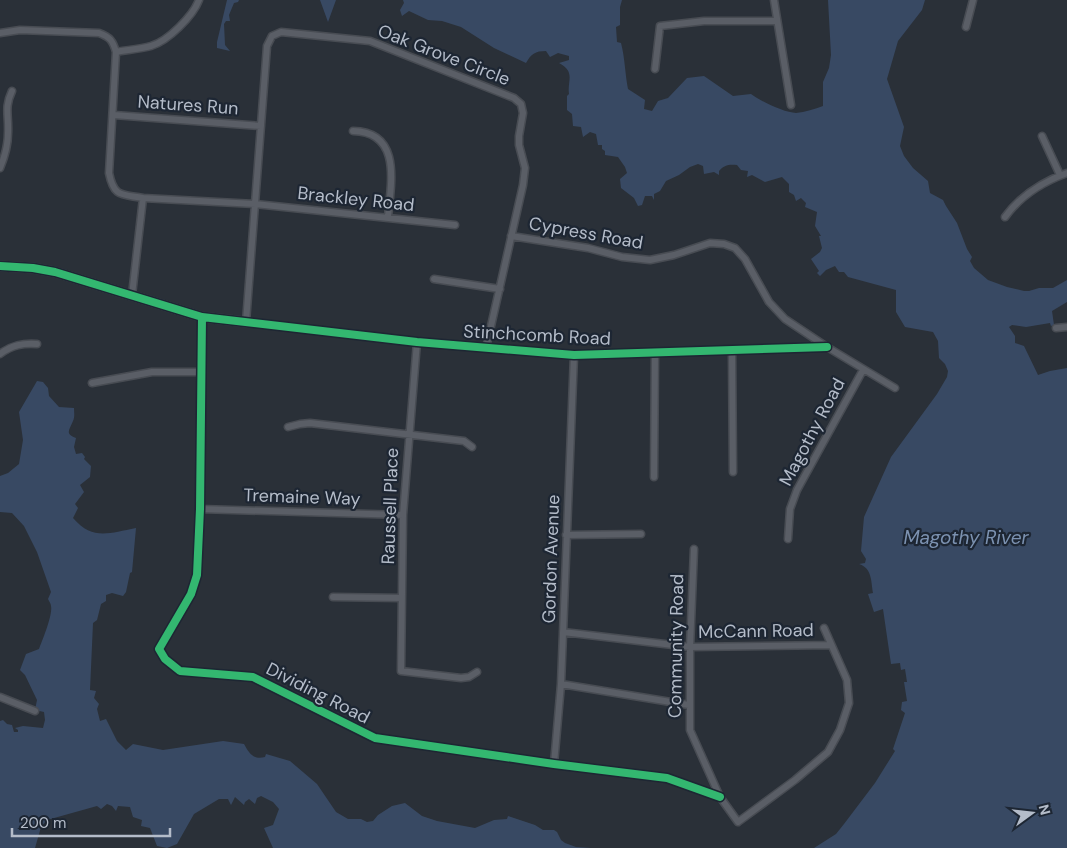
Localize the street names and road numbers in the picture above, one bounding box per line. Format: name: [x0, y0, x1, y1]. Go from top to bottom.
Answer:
street label: Oak Grove Circle: [374, 19, 514, 91]
street label: Natures Run: [137, 90, 239, 120]
street label: Brackley Road: [296, 181, 416, 217]
street label: Cypress Road: [527, 211, 645, 255]
street label: Stinchcomb Road: [463, 319, 611, 351]
street label: Magothy Road: [774, 374, 850, 490]
street label: Raussell Place: [376, 447, 404, 565]
street label: Tremaine Way: [243, 483, 361, 511]
street label: Gordon Avenue: [537, 494, 565, 624]
street label: Community Road: [663, 574, 689, 718]
street label: McCann Road: [698, 618, 814, 644]
street label: Dividing Road: [262, 657, 374, 729]

